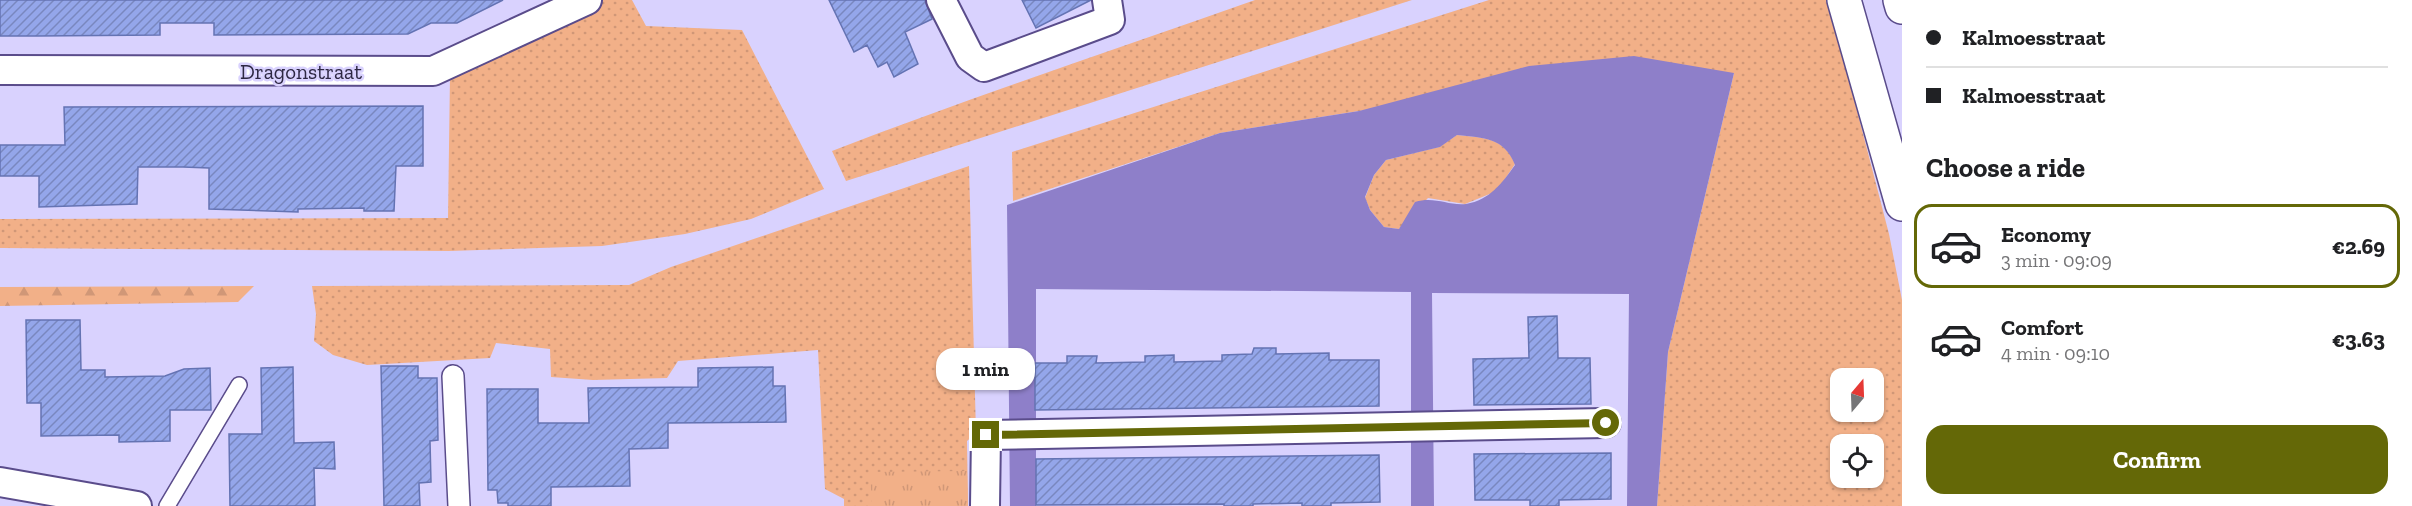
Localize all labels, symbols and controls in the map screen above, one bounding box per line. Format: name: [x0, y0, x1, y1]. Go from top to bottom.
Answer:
text: Kalmoesstraat: [1962, 24, 2105, 51]
street label: Dragonstraat: [240, 59, 362, 84]
text: Kalmoesstraat: [1962, 82, 2105, 109]
text: Choose a ride: [1926, 152, 2085, 184]
icon: car: [1929, 219, 1983, 273]
text: Economy: [2001, 221, 2091, 248]
text: €2.69: [2332, 233, 2385, 260]
text: 3 min · 09:09: [2001, 248, 2112, 272]
icon: car: [1929, 312, 1983, 366]
text: Comfort: [2001, 314, 2083, 341]
text: €3.63: [2332, 326, 2385, 353]
text: 4 min · 09:10: [2001, 341, 2110, 365]
callout: 1 min: [936, 348, 1036, 390]
text: 1 min: [962, 357, 1009, 381]
north arrow: [1830, 368, 1884, 422]
map controls: [1830, 368, 1884, 488]
route start: [1592, 409, 1619, 436]
route end: [972, 421, 999, 448]
button: Confirm: [1926, 425, 2388, 494]
button: locate: [1830, 434, 1884, 488]

